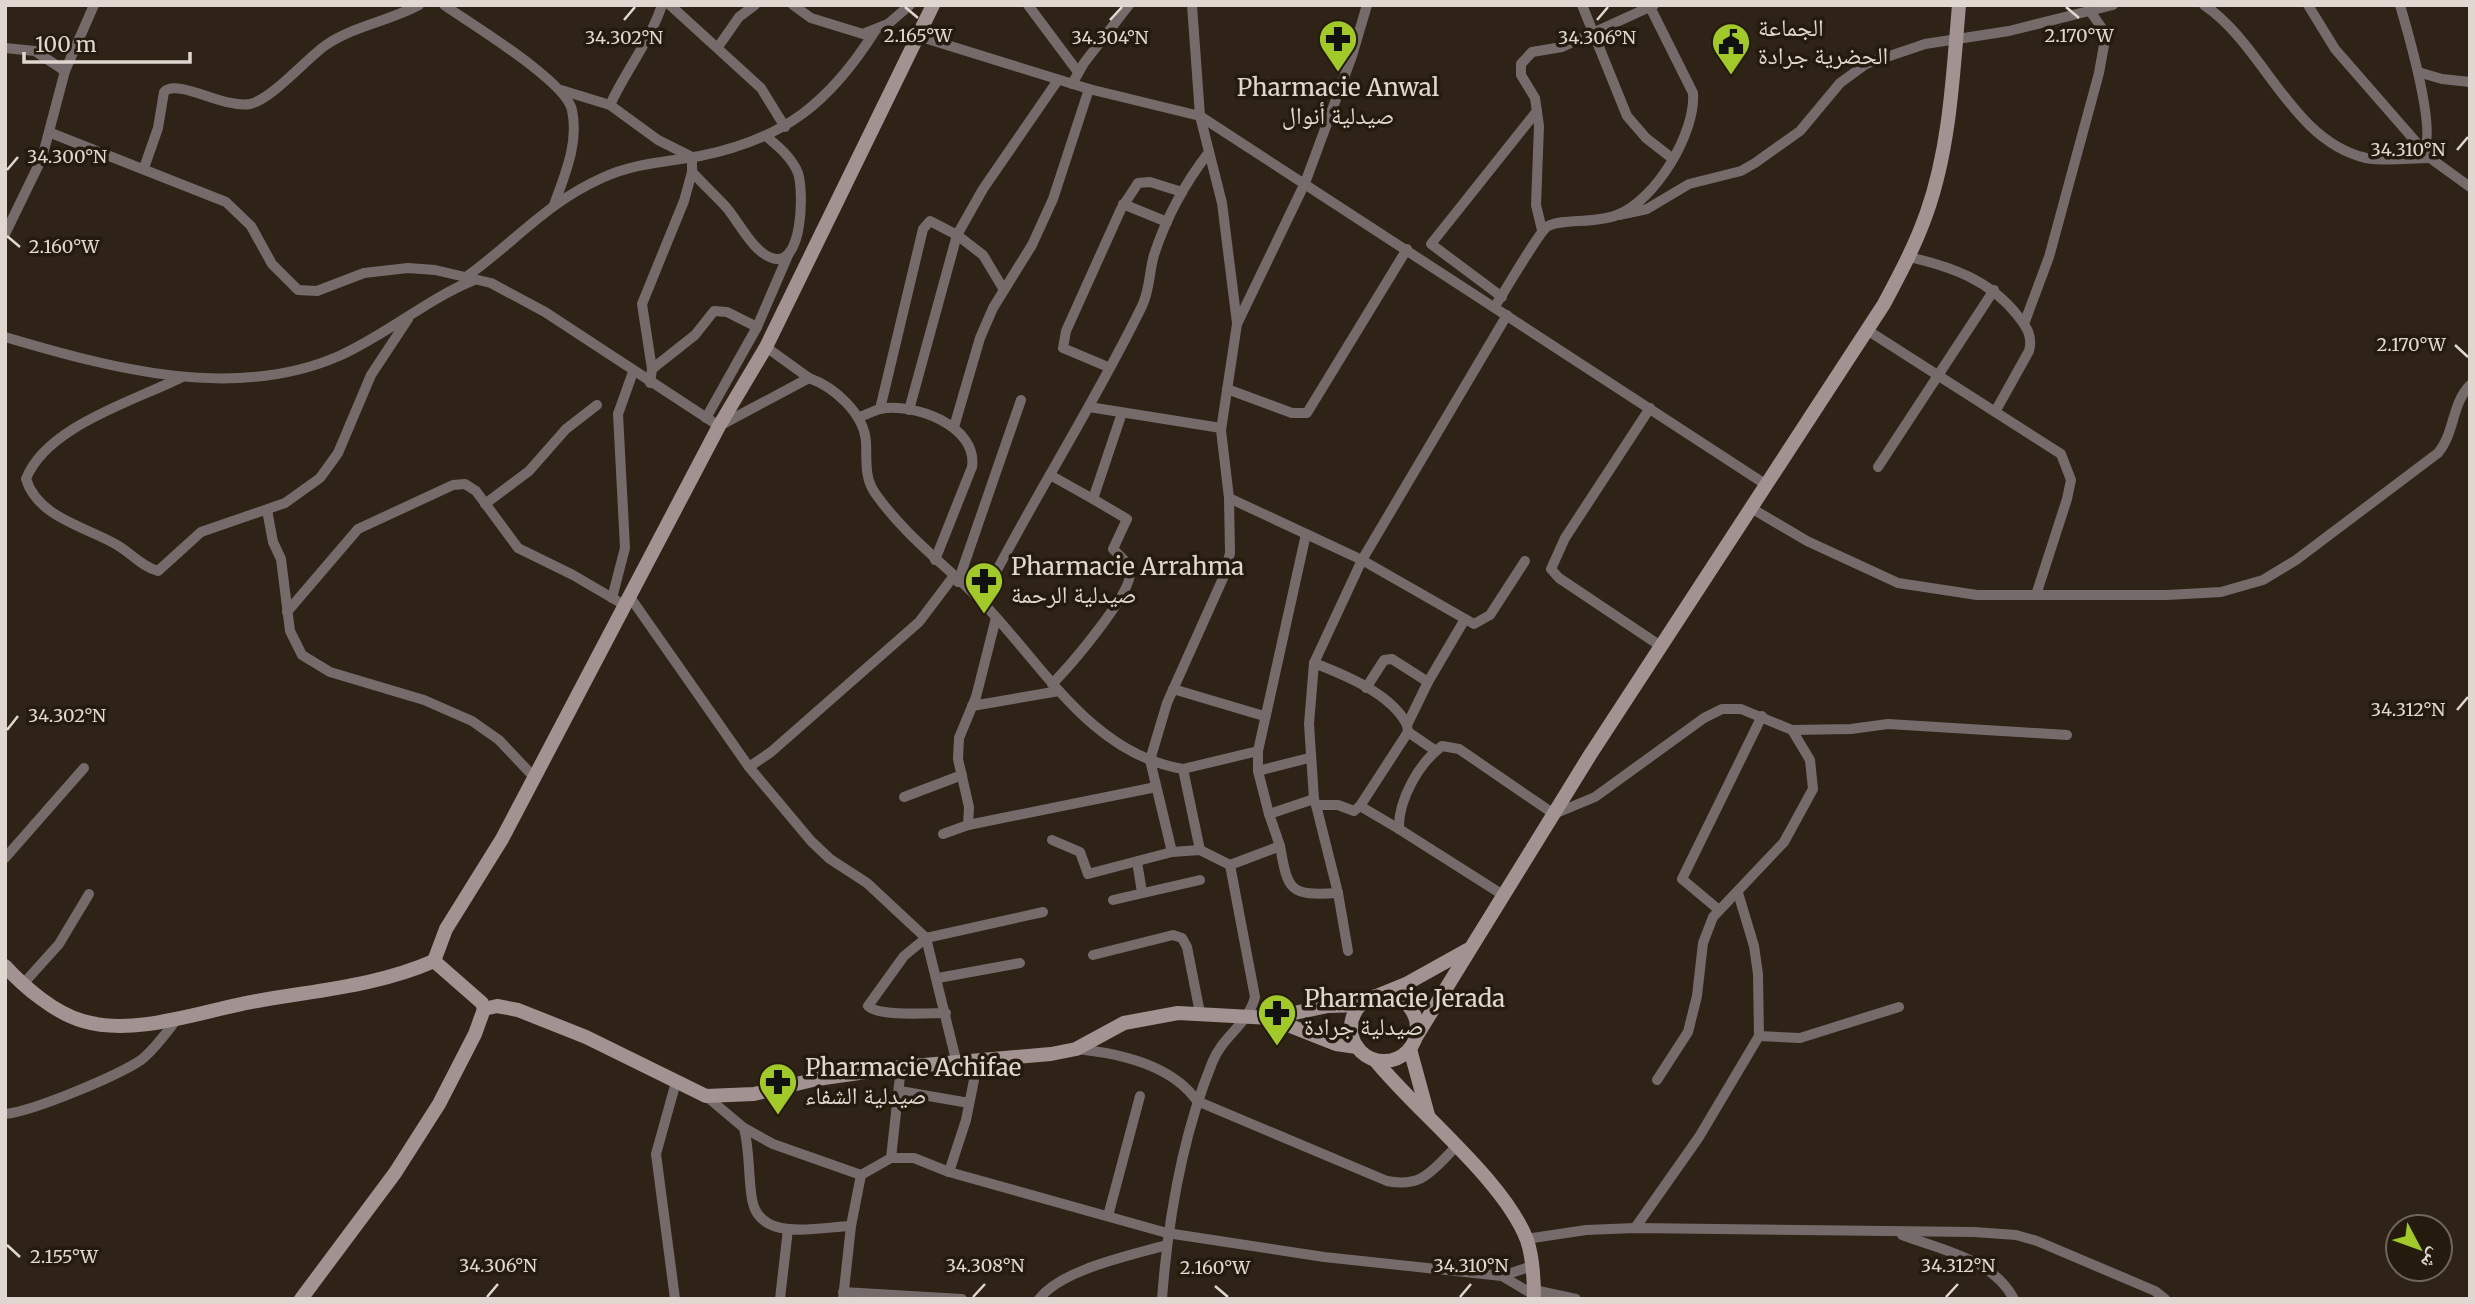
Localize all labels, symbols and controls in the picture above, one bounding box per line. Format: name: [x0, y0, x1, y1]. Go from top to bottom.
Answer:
place label: الجماعة الحضرية جرادة: [1758, 12, 1888, 71]
pharmacy icon: Pharmacie Anwal صيدلية أنوال: [1317, 18, 1359, 73]
scale bar: [24, 21, 191, 65]
public building icon: الجماعة الحضرية جرادة: [1710, 21, 1752, 76]
text: 2.165°W: [884, 24, 953, 47]
text: 2.170°W: [2044, 24, 2115, 47]
text: 34.302°N: [585, 26, 663, 49]
text: 34.304°N: [1071, 26, 1149, 49]
text: 34.306°N: [1558, 26, 1636, 49]
text: 100 m: [35, 31, 97, 58]
place label: Pharmacie Anwal صيدلية أنوال: [1237, 72, 1439, 131]
text: 34.310°N: [2371, 138, 2445, 161]
text: 34.300°N: [27, 145, 107, 168]
text: 2.160°W: [29, 235, 100, 258]
text: 2.170°W: [2376, 333, 2447, 356]
place label: Pharmacie Arrahma صيدلية الرحمة: [1011, 551, 1244, 610]
pharmacy icon: Pharmacie Arrahma صيدلية الرحمة: [963, 560, 1005, 615]
text: 34.312°N: [2371, 698, 2445, 721]
text: 34.302°N: [28, 704, 106, 727]
place label: Pharmacie Jerada صيدلية جرادة: [1304, 983, 1505, 1042]
pharmacy icon: Pharmacie Jerada صيدلية جرادة: [1256, 992, 1298, 1047]
place label: Pharmacie Achifae صيدلية الشفاء: [805, 1052, 1021, 1111]
pharmacy icon: Pharmacie Achifae صيدلية الشفاء: [757, 1061, 799, 1116]
north arrow: [2384, 1213, 2454, 1283]
text: ش: [2416, 1244, 2448, 1275]
text: 2.155°W: [30, 1245, 99, 1268]
text: 34.306°N: [459, 1254, 537, 1277]
text: 34.308°N: [946, 1254, 1024, 1277]
text: 34.310°N: [1434, 1254, 1508, 1277]
text: 34.312°N: [1921, 1254, 1995, 1277]
text: 2.160°W: [1180, 1256, 1251, 1279]

